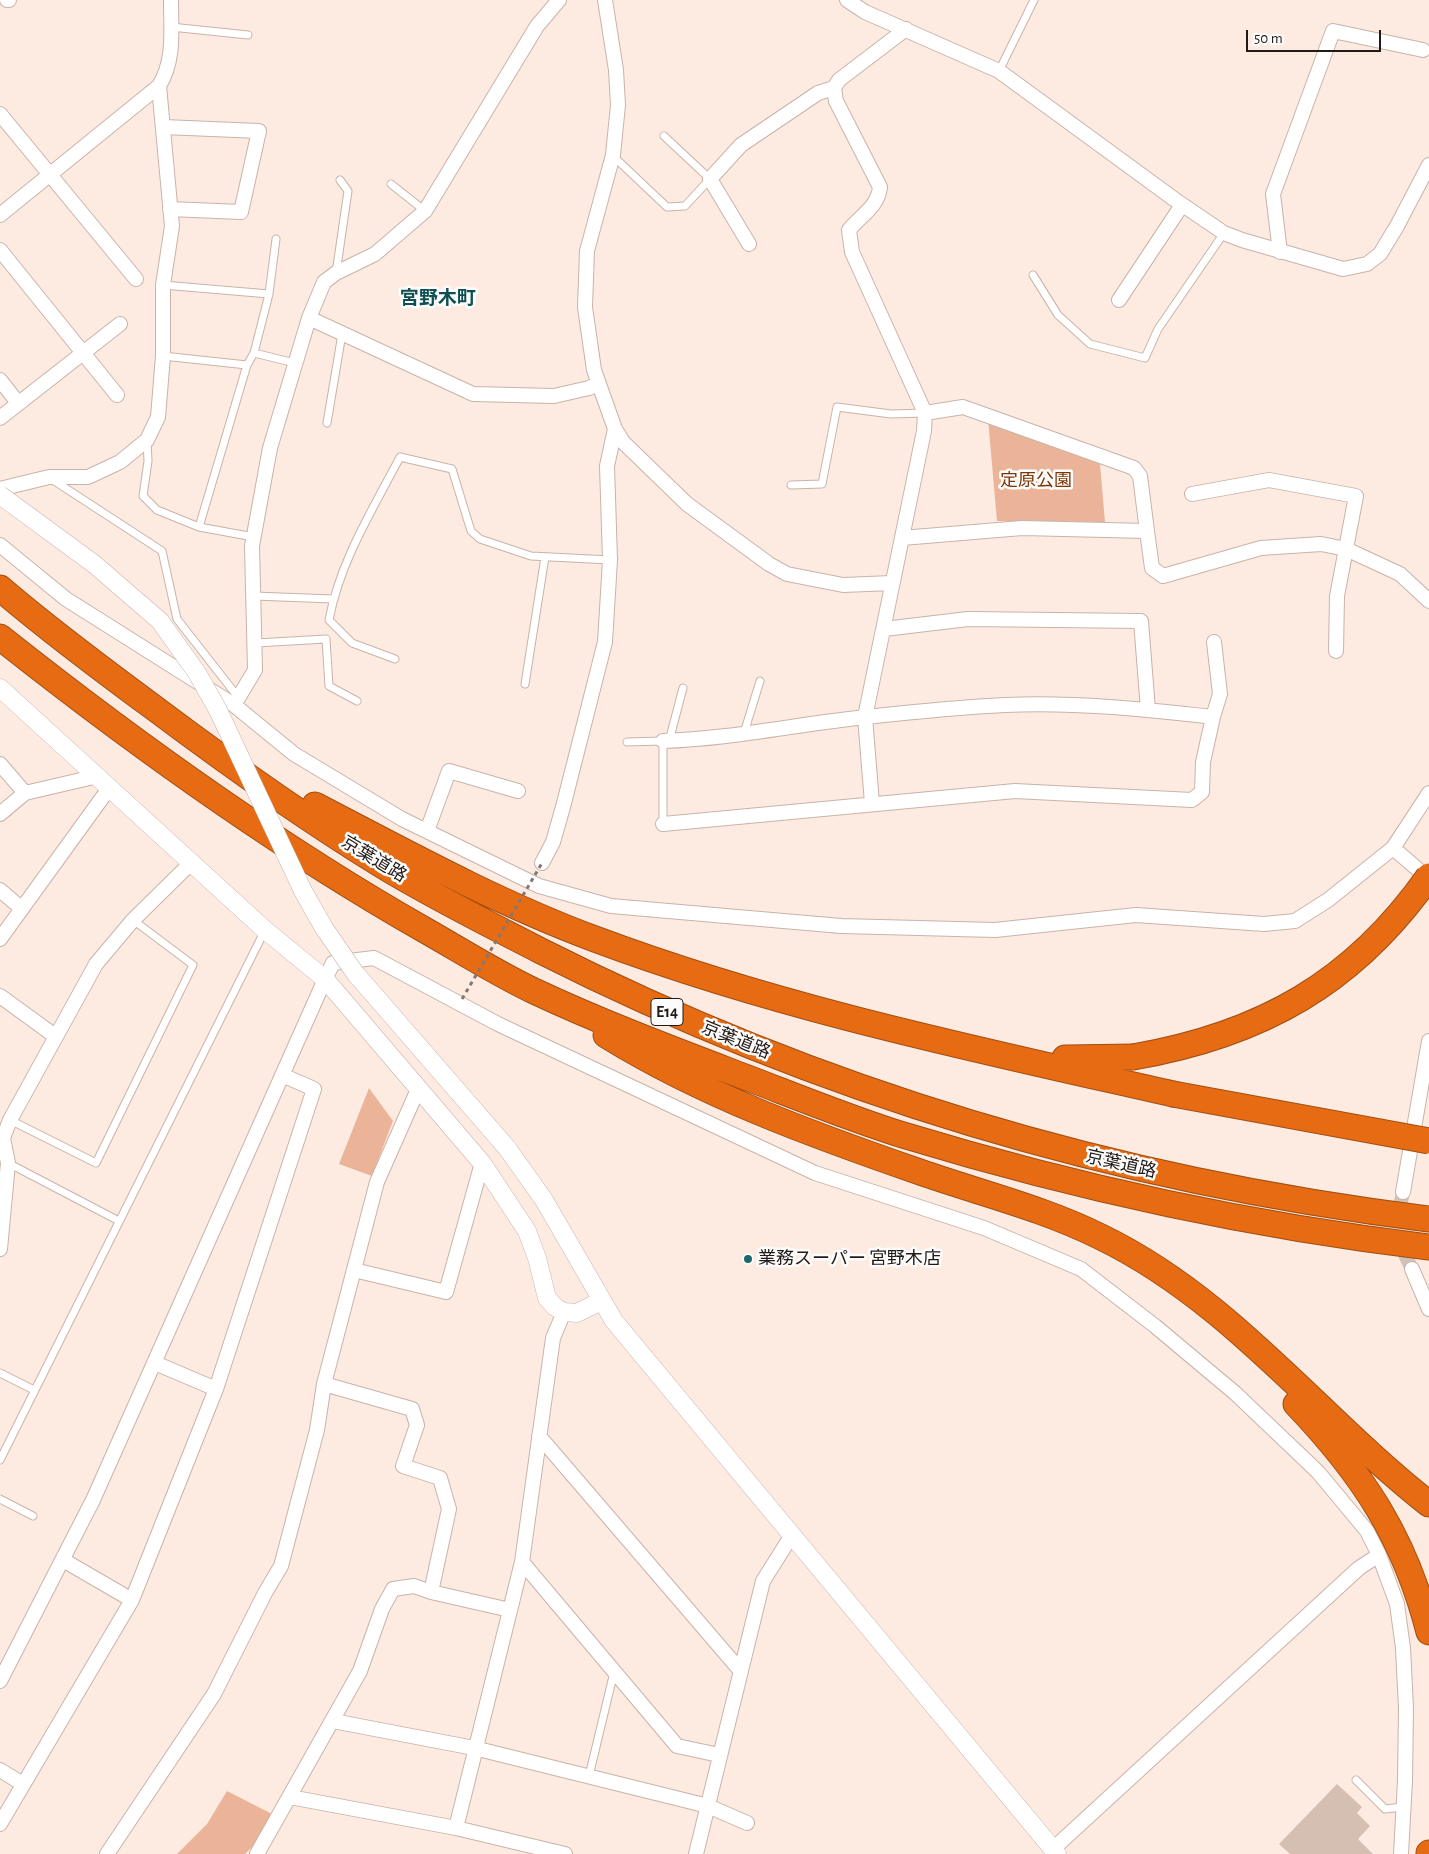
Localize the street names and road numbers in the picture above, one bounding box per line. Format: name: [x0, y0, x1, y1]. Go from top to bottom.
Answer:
street label: 京葉道路: [338, 831, 410, 887]
road number: E14: [651, 999, 683, 1026]
street label: 京葉道路: [699, 1017, 773, 1063]
street label: 京葉道路: [1083, 1145, 1159, 1183]

